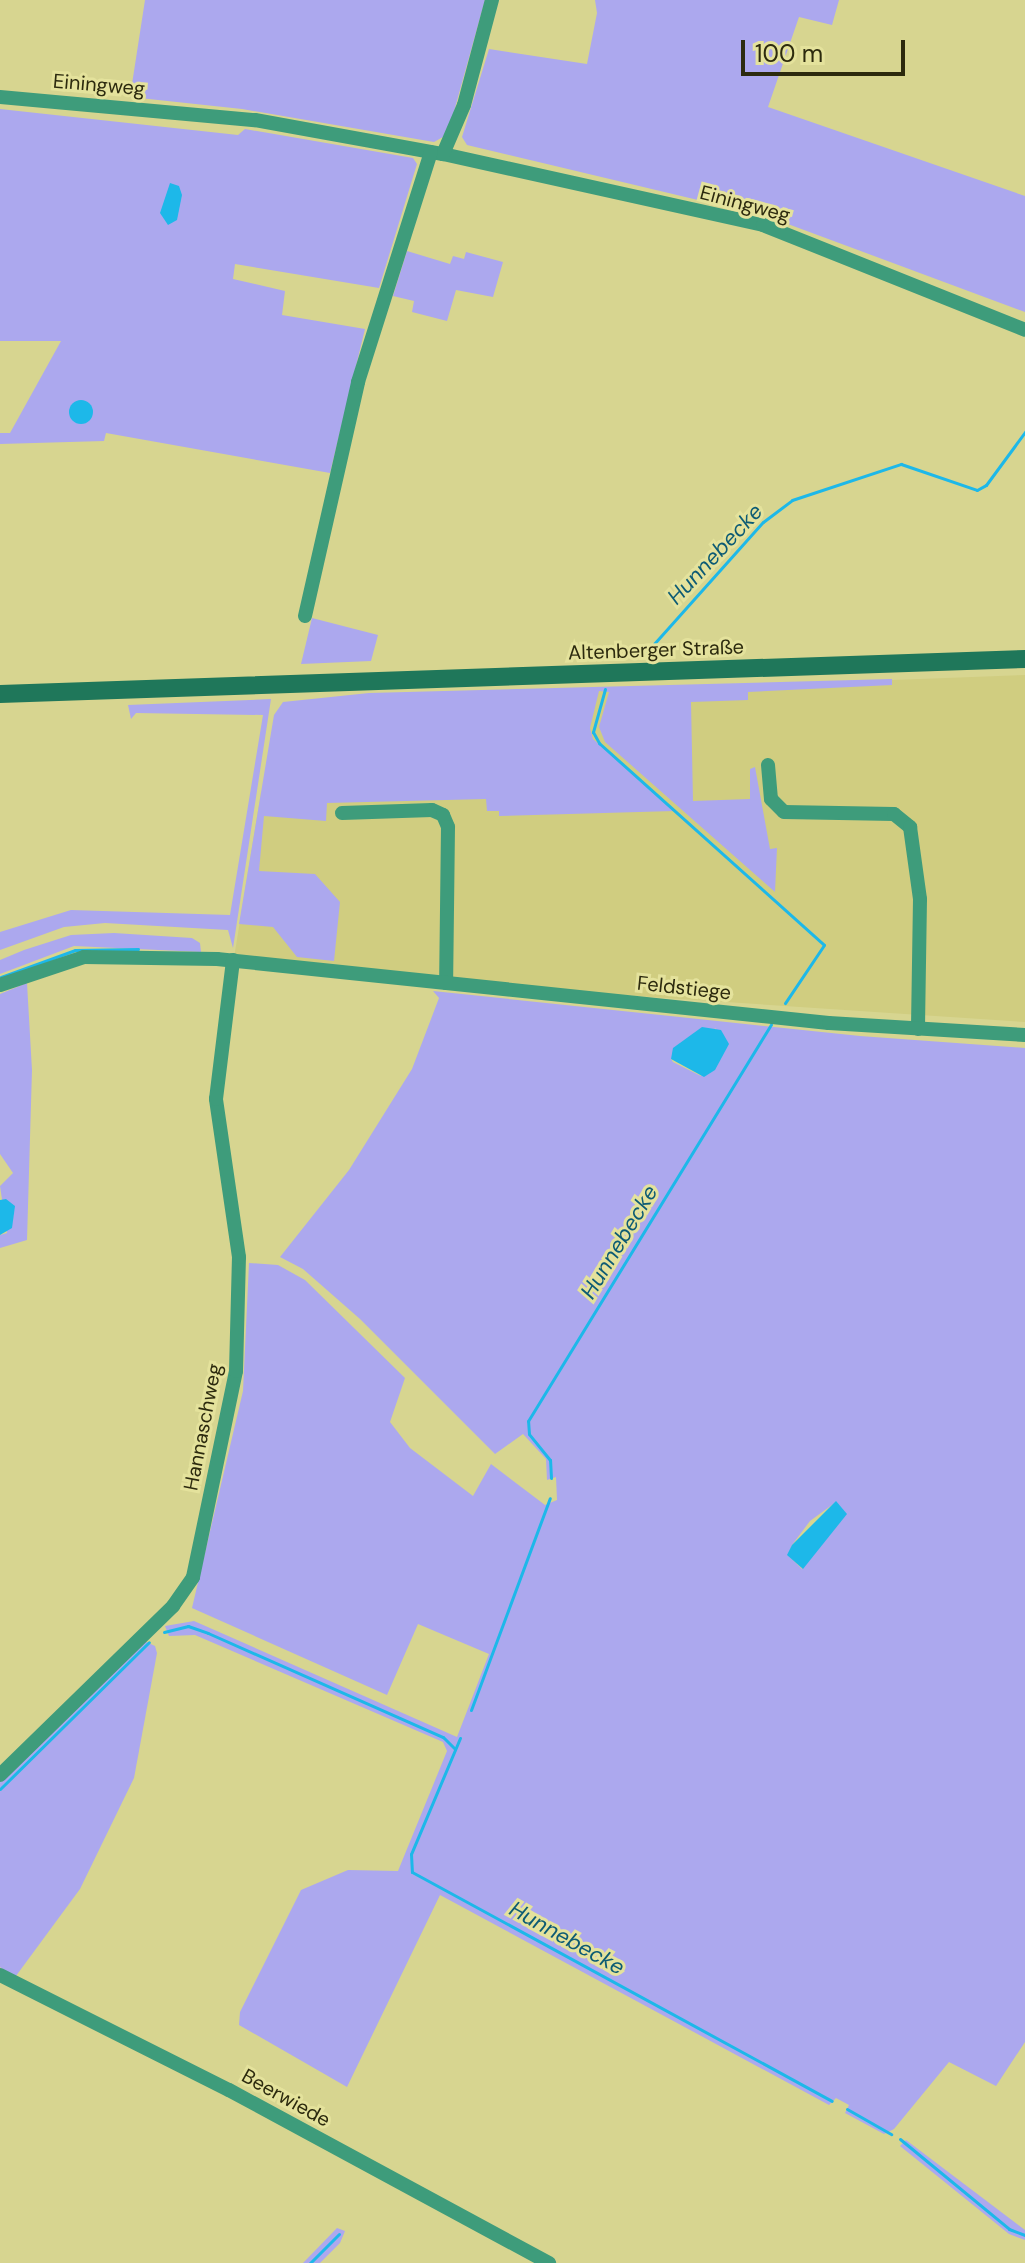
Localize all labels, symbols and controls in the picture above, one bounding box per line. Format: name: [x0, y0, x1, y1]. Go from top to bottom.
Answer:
scale bar: [745, 24, 909, 74]
text: 100 m: [755, 38, 823, 69]
street label: Einingweg: [52, 69, 146, 101]
street label: Einingweg: [697, 180, 793, 228]
water label: Hunnebecke: [662, 498, 768, 610]
street label: Altenberger Straße: [568, 635, 744, 665]
street label: Feldstiege: [636, 971, 732, 1005]
water label: Hunnebecke: [575, 1181, 663, 1303]
street label: Hannaschweg: [179, 1362, 227, 1492]
water label: Hunnebecke: [505, 1896, 629, 1980]
street label: Beerwiede: [238, 2064, 334, 2132]

